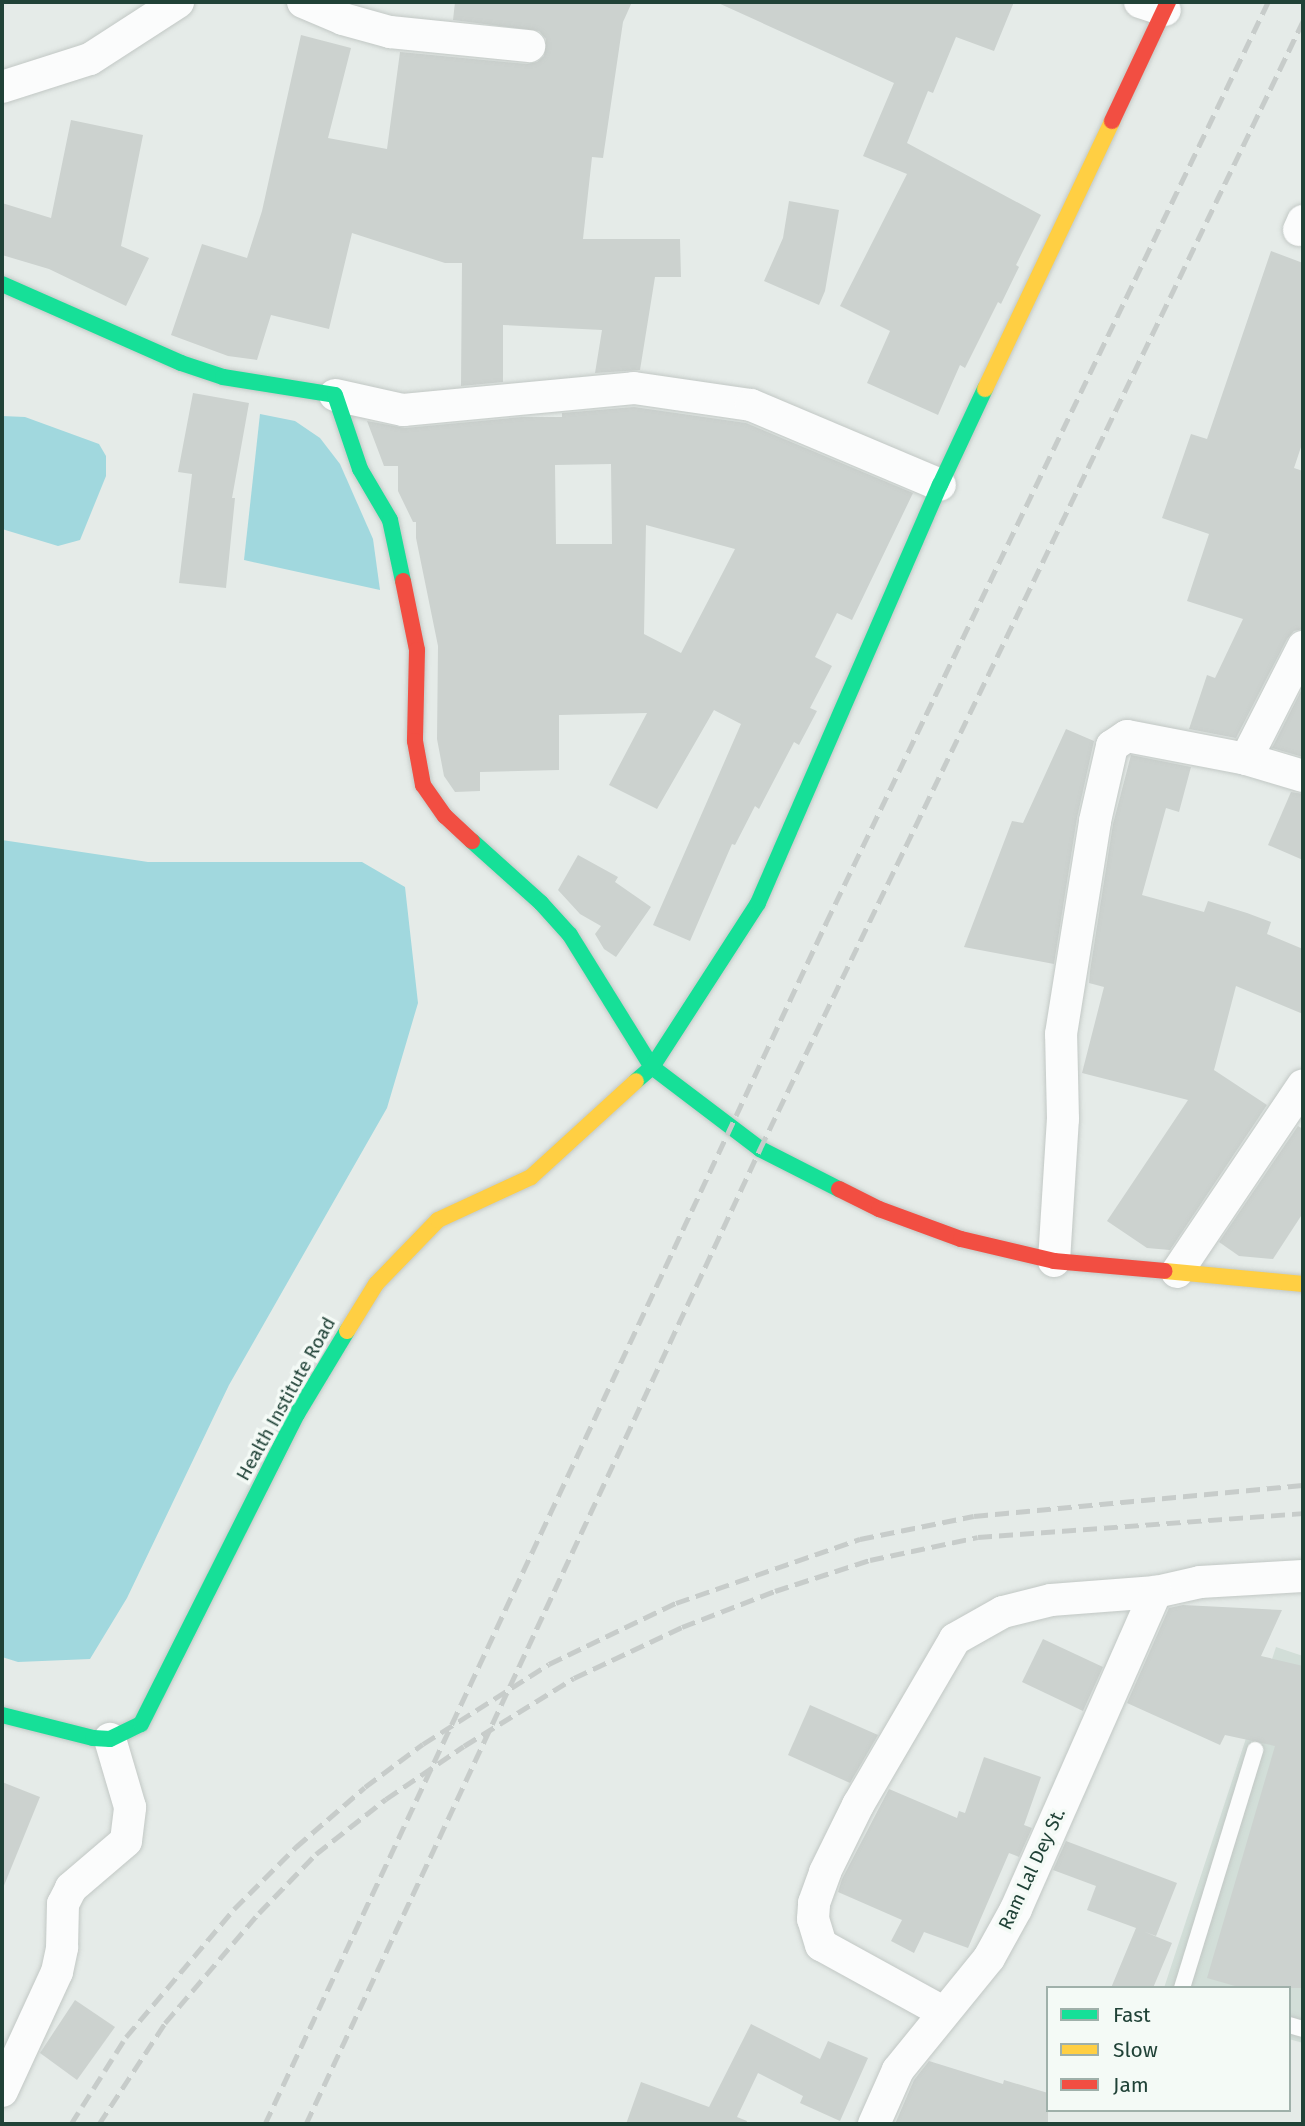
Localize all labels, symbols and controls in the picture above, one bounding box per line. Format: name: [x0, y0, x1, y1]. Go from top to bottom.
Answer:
street label: Health Institute Road: [232, 1313, 340, 1485]
street label: Ram Lal Dey St.: [994, 1804, 1070, 1934]
legend: [1046, 1986, 1291, 2112]
text: Fast: [1113, 2002, 1151, 2028]
text: Slow: [1113, 2037, 1158, 2063]
text: Jam: [1113, 2072, 1149, 2098]

